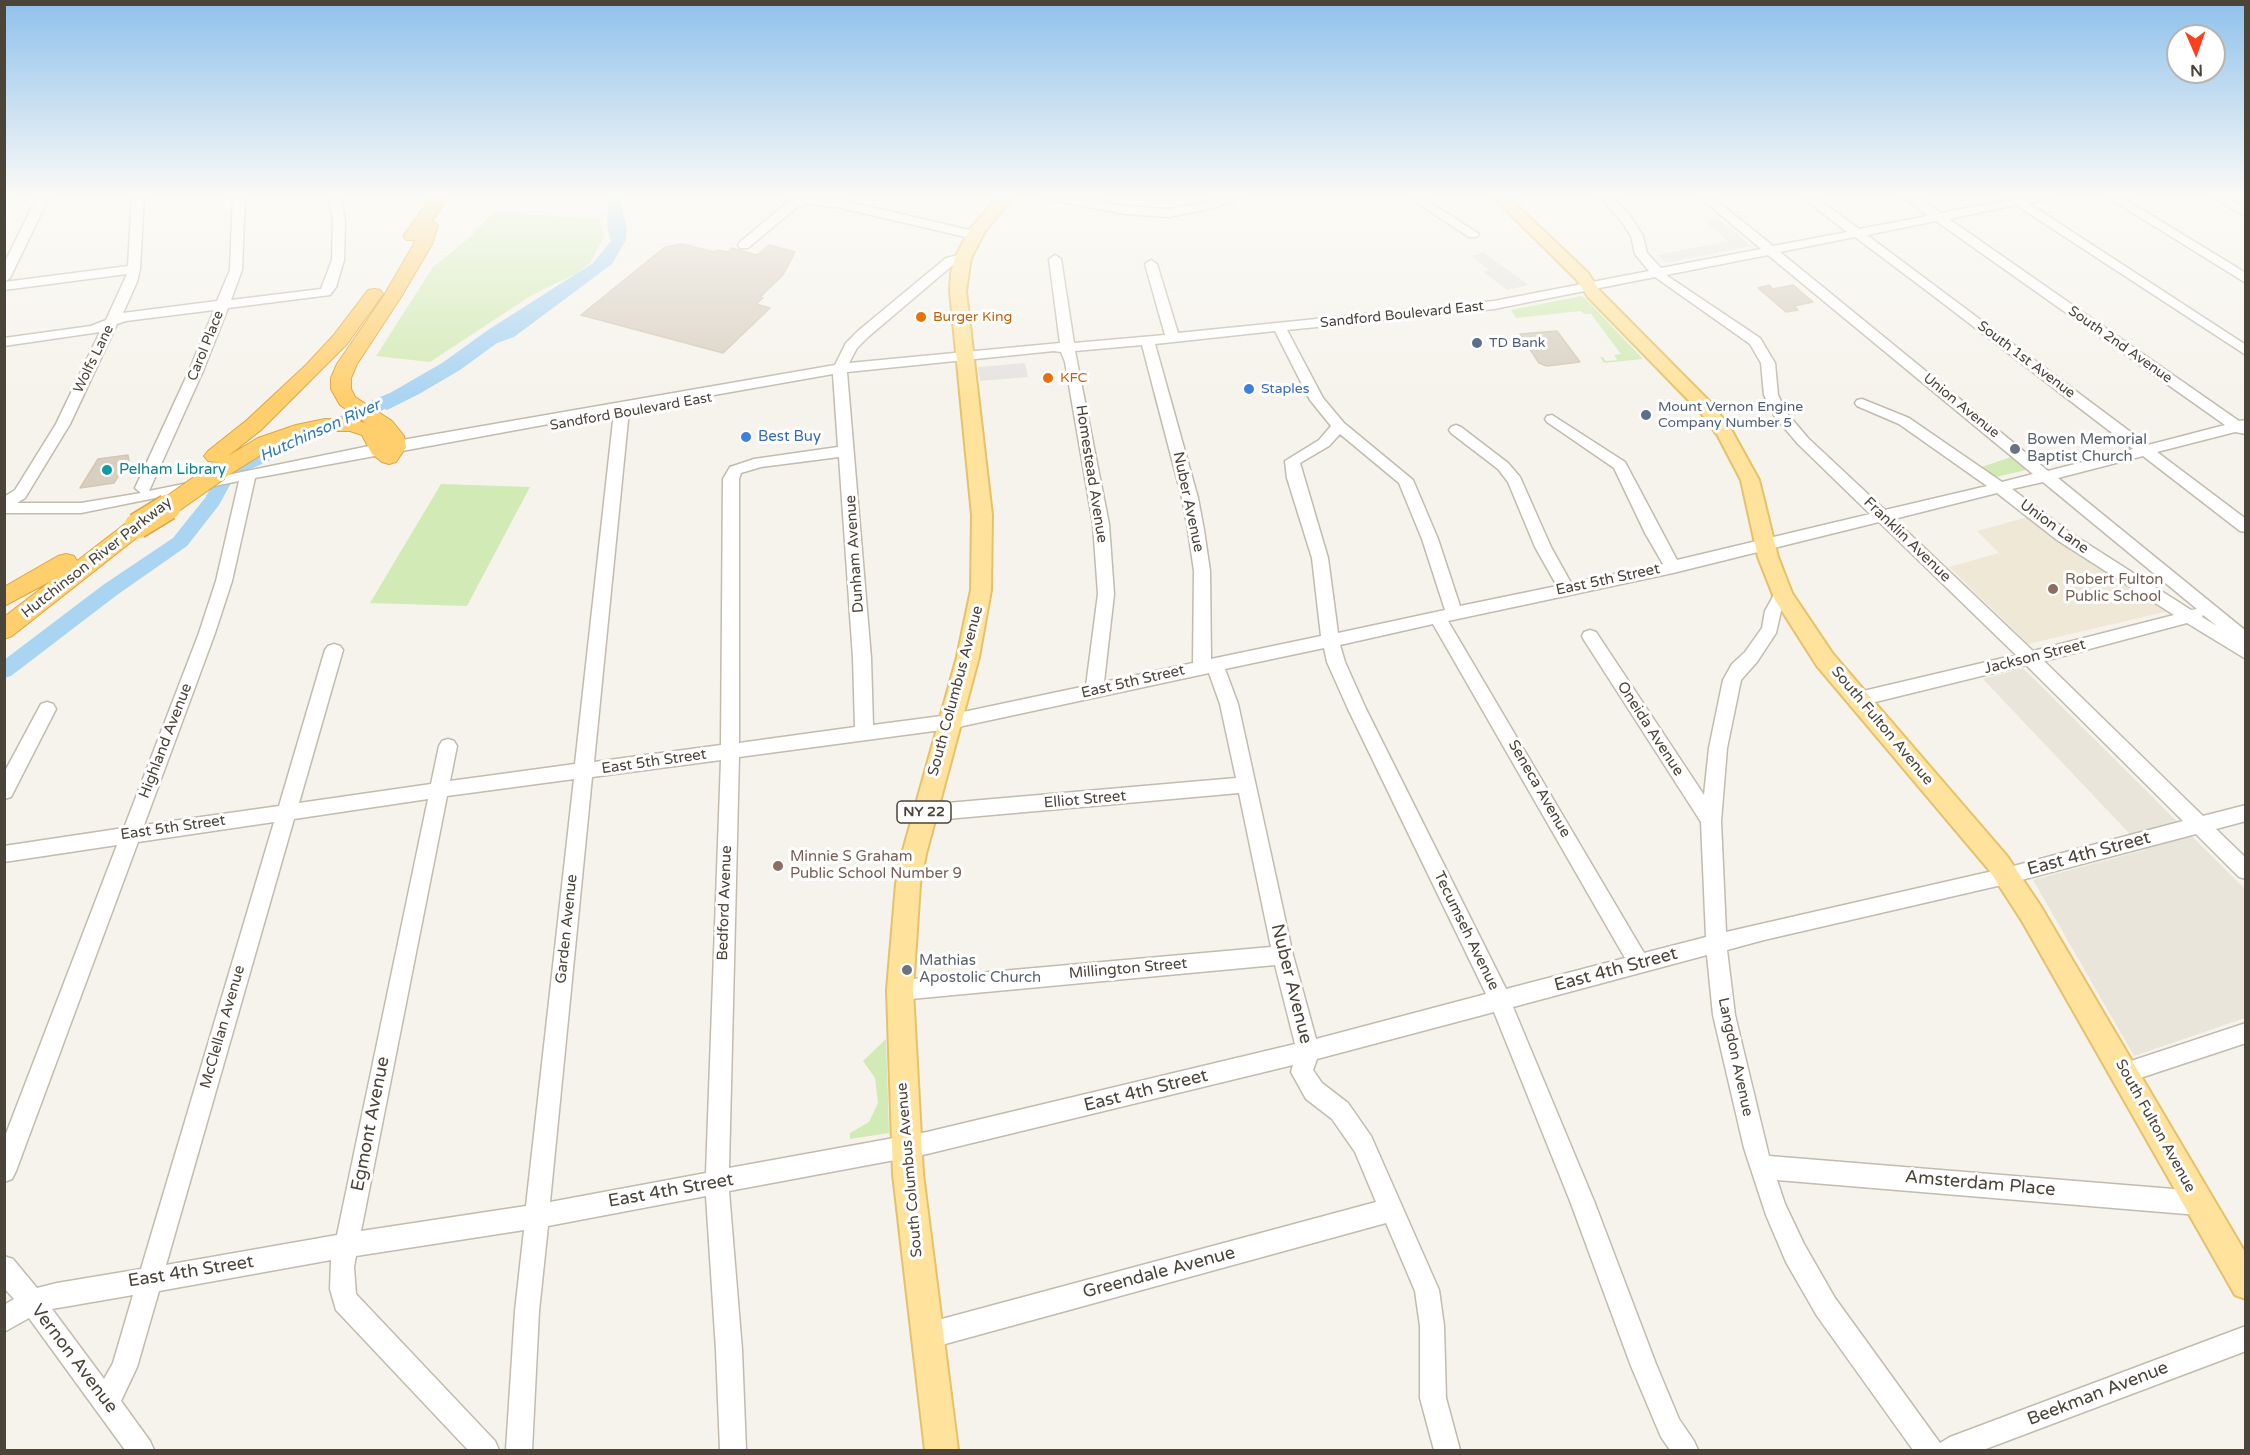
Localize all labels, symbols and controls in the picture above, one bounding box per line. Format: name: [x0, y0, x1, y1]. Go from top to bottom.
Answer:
north arrow: [2166, 24, 2226, 84]
text: N: [2190, 60, 2203, 80]
street label: Sandford Boulevard East: [1319, 298, 1485, 332]
street label: South 2nd Avenue: [2065, 303, 2175, 387]
street label: Carol Place: [184, 308, 228, 384]
place label: Burger King: [933, 309, 1012, 325]
marker: Burger King: [914, 310, 928, 324]
street label: South 1st Avenue: [1974, 318, 2078, 402]
street label: Wolfs Lane: [70, 322, 118, 396]
place label: TD Bank: [1489, 335, 1545, 351]
marker: TD Bank: [1470, 336, 1484, 350]
place label: KFC: [1060, 370, 1087, 386]
street label: Union Avenue: [1920, 370, 2002, 442]
marker: KFC: [1041, 371, 1055, 385]
place label: Staples: [1261, 381, 1309, 397]
marker: Staples: [1242, 382, 1256, 396]
street label: Sandford Boulevard East: [549, 389, 713, 435]
water label: Hutchinson River: [257, 396, 383, 466]
place label: Mount Vernon Engine Company Number 5: [1658, 399, 1803, 431]
street label: Homestead Avenue: [1071, 404, 1111, 544]
marker: Mount Vernon Engine Company Number 5: [1639, 408, 1653, 422]
place label: Best Buy: [758, 428, 821, 446]
marker: Best Buy: [739, 430, 753, 444]
place label: Bowen Memorial Baptist Church: [2027, 431, 2147, 466]
marker: Bowen Memorial Baptist Church: [2008, 442, 2022, 456]
street label: Nuber Avenue: [1169, 450, 1207, 554]
place label: Pelham Library: [119, 461, 226, 479]
marker: Pelham Library: [100, 463, 114, 477]
street label: Hutchinson River Parkway: [18, 494, 176, 622]
street label: Dunham Avenue: [842, 494, 868, 614]
street label: Franklin Avenue: [1860, 494, 1954, 586]
street label: Union Lane: [2016, 496, 2092, 558]
street label: East 5th Street: [1554, 560, 1662, 600]
place label: Robert Fulton Public School: [2065, 571, 2163, 606]
marker: Robert Fulton Public School: [2046, 582, 2060, 596]
street label: South Columbus Avenue: [925, 604, 987, 778]
street label: Jackson Street: [1982, 636, 2088, 678]
street label: East 5th Street: [1079, 661, 1187, 703]
street label: South Fulton Avenue: [1827, 663, 1937, 789]
street label: Oneida Avenue: [1613, 678, 1687, 780]
street label: Highland Avenue: [136, 681, 196, 801]
street label: Seneca Avenue: [1504, 737, 1574, 841]
street label: East 5th Street: [600, 746, 708, 778]
street label: Elliot Street: [1043, 787, 1127, 813]
road number: NY 22: [897, 801, 951, 823]
street label: East 5th Street: [119, 812, 227, 844]
street label: East 4th Street: [2025, 827, 2153, 881]
street label: Bedford Avenue: [714, 845, 736, 961]
place label: Minnie S Graham Public School Number 9: [790, 848, 962, 883]
marker: Minnie S Graham Public School Number 9: [771, 859, 785, 873]
street label: Tecumseh Avenue: [1429, 869, 1503, 993]
street label: Garden Avenue: [552, 873, 582, 985]
street label: Nuber Avenue: [1266, 922, 1316, 1046]
street label: East 4th Street: [1552, 943, 1680, 997]
place label: Mathias Apostolic Church: [919, 952, 1041, 987]
street label: Millington Street: [1068, 955, 1188, 983]
street label: McClellan Avenue: [197, 963, 249, 1091]
marker: Mathias Apostolic Church: [900, 963, 914, 977]
street label: Langdon Avenue: [1714, 996, 1756, 1118]
street label: Egmont Avenue: [347, 1055, 395, 1193]
street label: South Fulton Avenue: [2111, 1056, 2199, 1196]
street label: East 4th Street: [1082, 1065, 1210, 1117]
street label: South Columbus Avenue: [893, 1082, 927, 1258]
street label: Amsterdam Place: [1904, 1167, 2056, 1201]
street label: East 4th Street: [607, 1169, 735, 1213]
street label: Greendale Avenue: [1080, 1242, 1238, 1304]
street label: East 4th Street: [127, 1251, 255, 1293]
street label: Vernon Avenue: [26, 1300, 122, 1418]
street label: Beekman Avenue: [2024, 1357, 2172, 1431]

